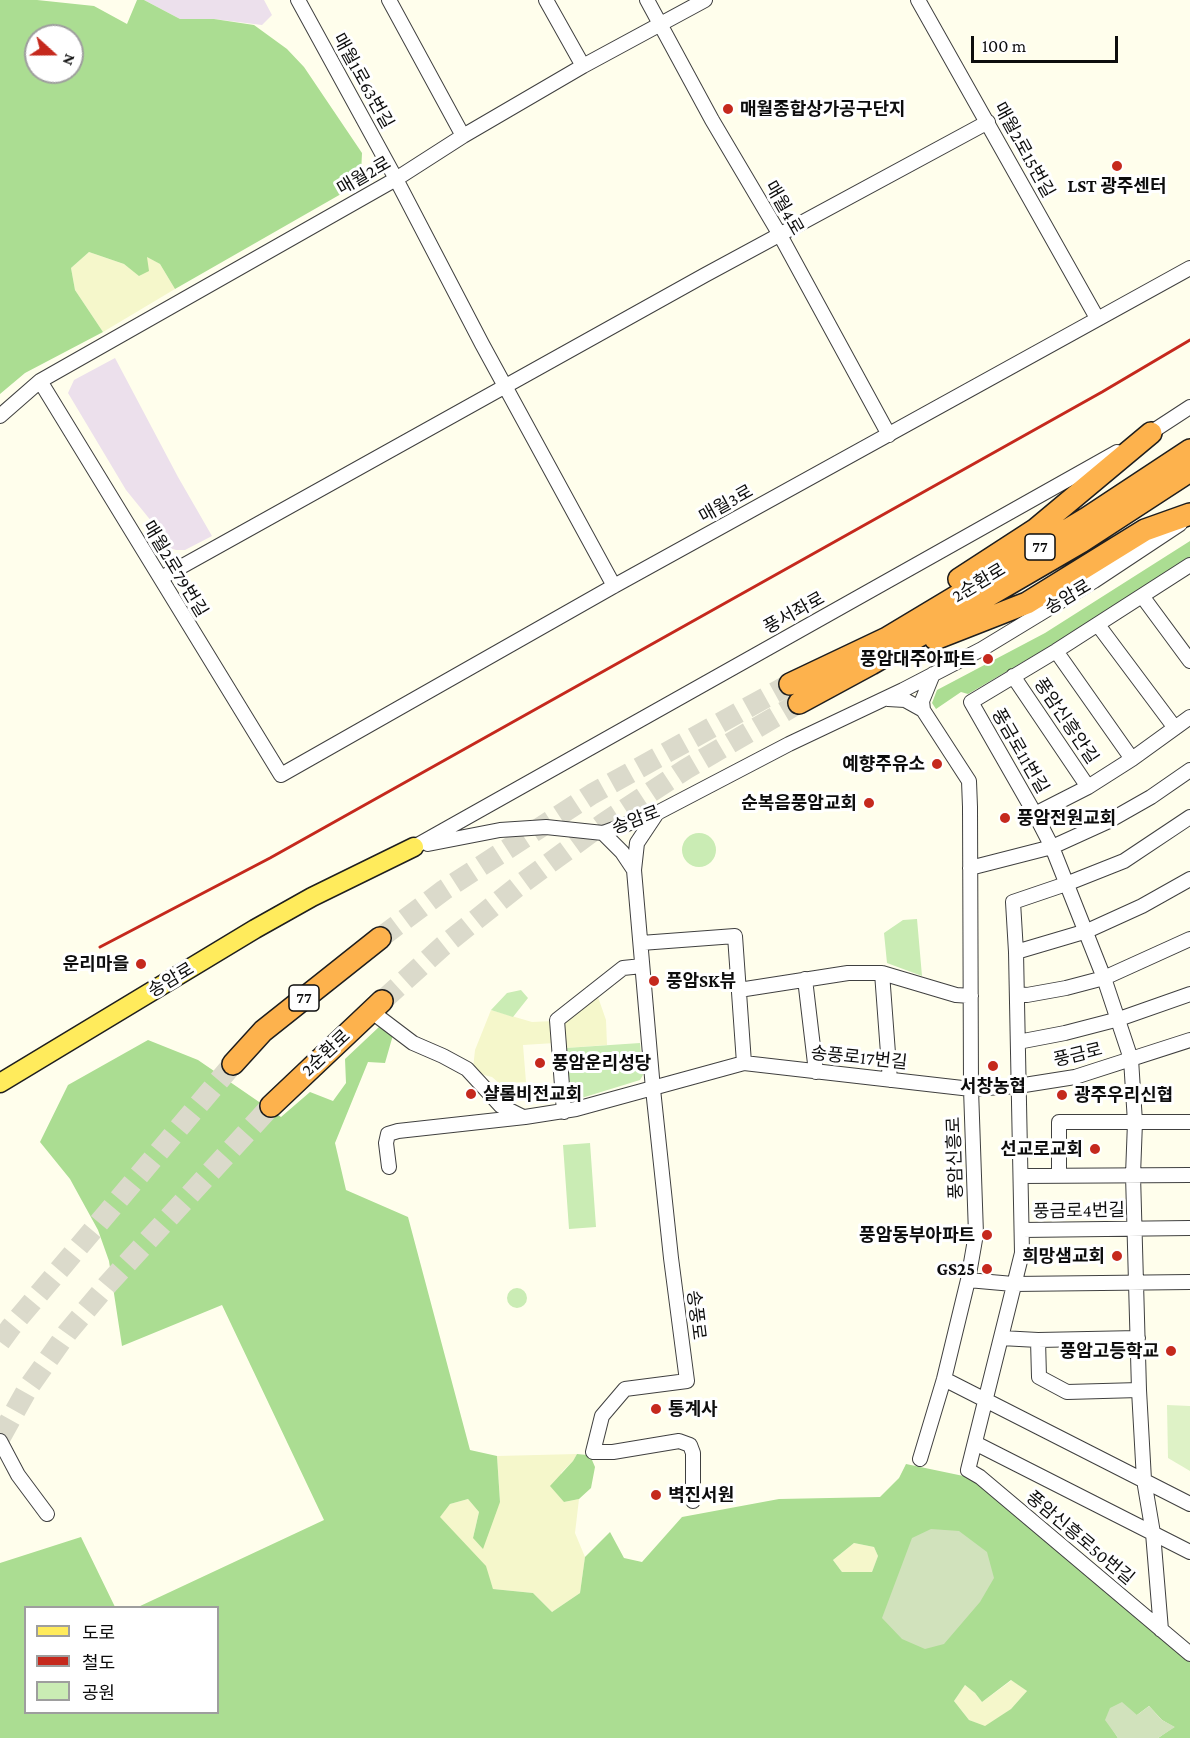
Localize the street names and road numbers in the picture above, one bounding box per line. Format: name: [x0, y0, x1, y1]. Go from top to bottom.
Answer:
street label: 매월1로63번길: [328, 29, 398, 133]
street label: 매월2로15번길: [989, 98, 1059, 202]
street label: 매월2로: [333, 152, 395, 200]
street label: 매월4로: [760, 177, 808, 239]
street label: 매월3로: [695, 480, 757, 528]
street label: 매월2로79번길: [138, 517, 212, 621]
road number: 77: [1025, 534, 1055, 560]
street label: 2순환로: [948, 559, 1010, 607]
street label: 송암로: [1041, 575, 1095, 619]
street label: 풍서좌로: [760, 587, 828, 639]
street label: 풍암신흥안길: [1029, 674, 1103, 768]
street label: 풍금로11번길: [987, 705, 1053, 797]
street label: 송암로: [609, 801, 663, 839]
street label: 송암로: [144, 958, 198, 1002]
road number: 77: [289, 985, 319, 1011]
street label: 2순환로: [297, 1025, 355, 1081]
street label: 풍금로: [1051, 1039, 1105, 1071]
street label: 송풍로17번길: [810, 1042, 908, 1074]
street label: 풍암신흥로: [943, 1116, 967, 1200]
street label: 풍금로4번길: [1033, 1199, 1125, 1223]
street label: 송풍로: [682, 1289, 710, 1341]
street label: 풍암신흥로50번길: [1022, 1486, 1138, 1590]

